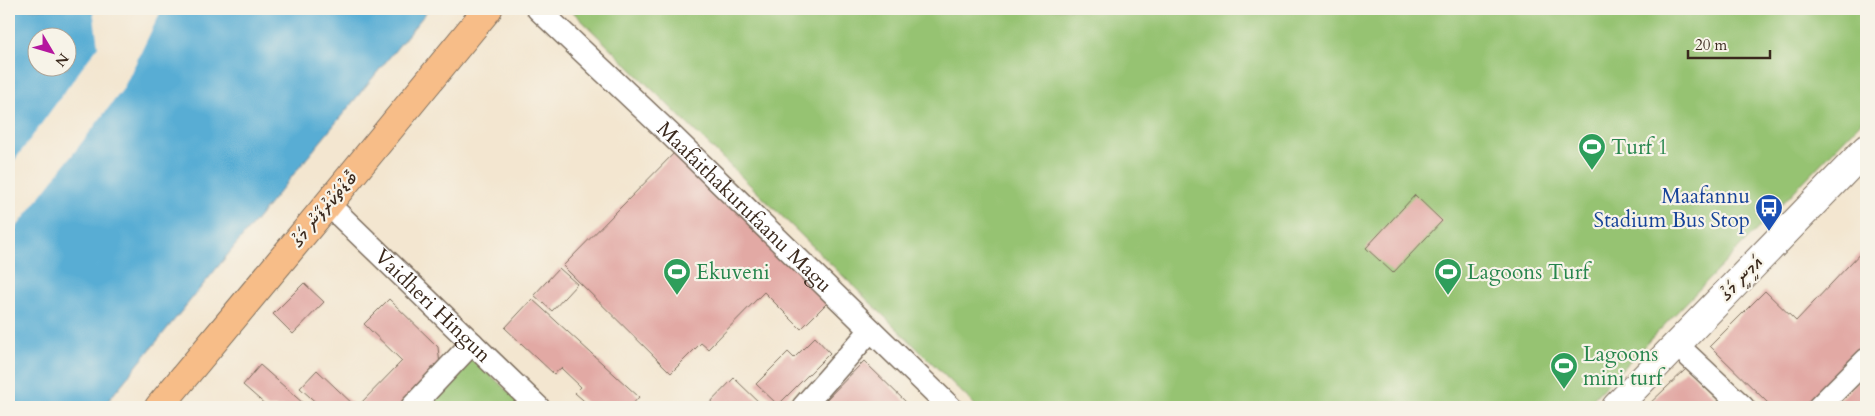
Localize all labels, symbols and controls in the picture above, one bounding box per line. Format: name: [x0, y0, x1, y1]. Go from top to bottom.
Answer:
north arrow: [28, 28, 78, 78]
scale bar: [1688, 28, 1770, 60]
text: 20 m: [1695, 35, 1727, 55]
text: N: [51, 49, 73, 70]
street label: Maafaithakurufaanu Magu: [650, 115, 838, 299]
sports icon: Turf 1: [1577, 132, 1607, 171]
place label: Turf 1: [1611, 133, 1668, 162]
street label: ބޮޑުތަކުރުފާނު މަގު: [283, 165, 365, 255]
place label: Maafannu Stadium Bus Stop: [1594, 182, 1750, 235]
bus stop icon: Maafannu Stadium Bus Stop: [1754, 193, 1784, 232]
street label: Vaidheri Hingun: [368, 242, 498, 369]
street label: އަމީނީ މަގު: [1712, 249, 1770, 308]
sports icon: Ekuveni: [662, 257, 692, 296]
sports icon: Lagoons Turf: [1433, 257, 1463, 296]
place label: Ekuveni: [696, 258, 770, 287]
place label: Lagoons Turf: [1467, 258, 1592, 287]
place label: Lagoons mini turf: [1583, 340, 1666, 393]
sports icon: Lagoons mini turf: [1549, 351, 1579, 390]

